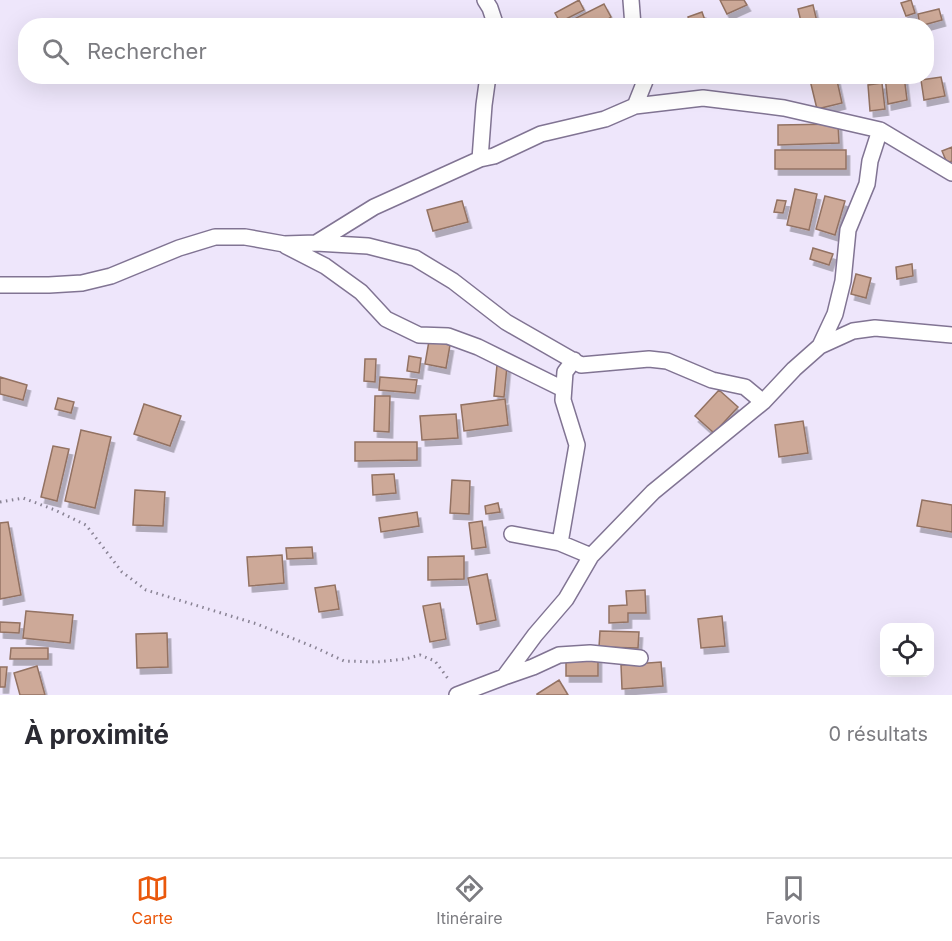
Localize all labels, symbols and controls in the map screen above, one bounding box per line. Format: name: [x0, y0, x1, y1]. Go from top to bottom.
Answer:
search box: [18, 18, 934, 84]
icon: search: [39, 35, 72, 68]
text: Rechercher: [87, 38, 207, 64]
map controls: [880, 623, 934, 677]
button: locate: [880, 623, 934, 677]
text: À proximité: [24, 719, 169, 750]
text: 0 résultats: [829, 722, 928, 746]
tab: Carte: [132, 872, 173, 928]
tab: Itinéraire: [436, 872, 503, 928]
tab: Favoris: [766, 872, 820, 928]

